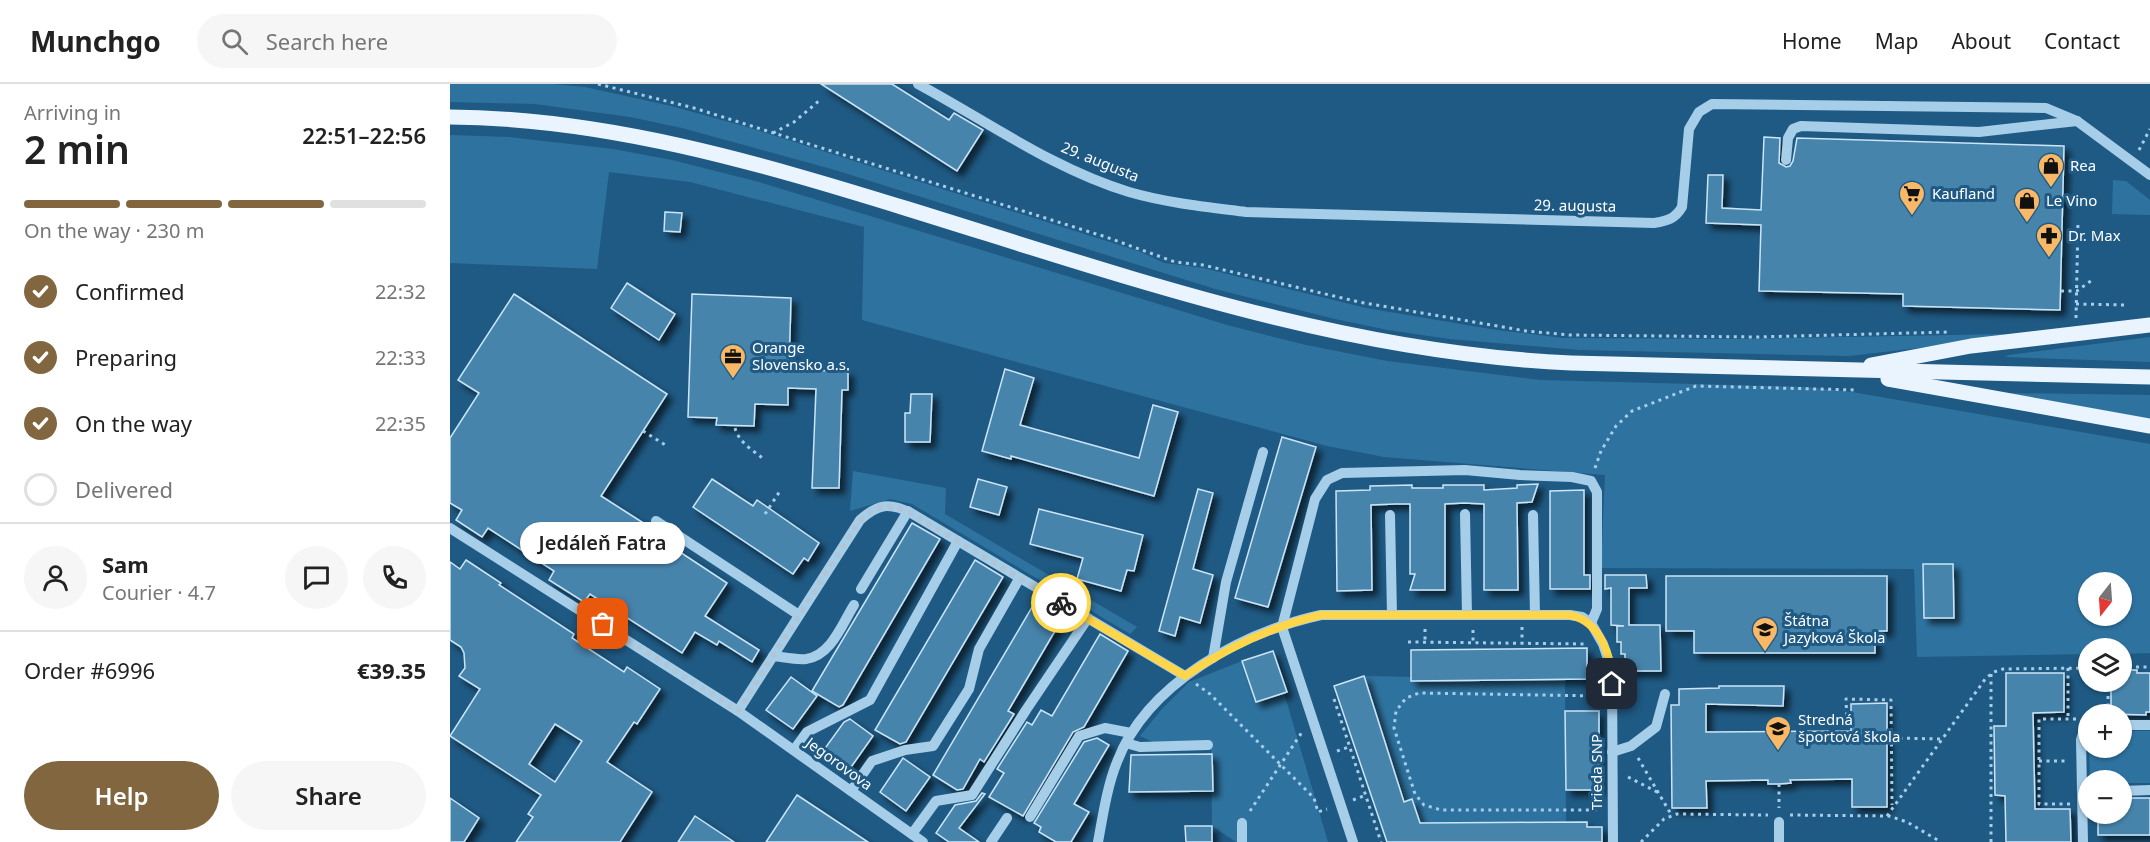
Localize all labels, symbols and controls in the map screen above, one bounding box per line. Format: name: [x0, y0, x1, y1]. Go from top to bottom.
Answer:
search box: [197, 14, 617, 68]
text: Munchgo: [30, 22, 161, 60]
icon: search: [218, 25, 251, 58]
text: Search here: [266, 26, 388, 56]
text: Home: [1782, 27, 1842, 55]
text: Map: [1875, 27, 1918, 55]
text: About: [1951, 27, 2011, 55]
text: Contact: [2044, 27, 2120, 55]
text: Arriving in: [24, 99, 121, 126]
text: 22:51–22:56: [302, 120, 426, 150]
text: 2 min: [24, 122, 130, 175]
street label: 29. augusta: [1058, 136, 1142, 186]
shop icon: Rea: [2036, 151, 2066, 189]
place label: Rea: [2070, 155, 2096, 175]
supermarket icon: Kaufland: [1897, 179, 1927, 217]
place label: Kaufland: [1932, 183, 1995, 203]
shop icon: Le Vino: [2012, 186, 2042, 224]
place label: Le Vino: [2046, 190, 2097, 210]
street label: 29. augusta: [1534, 194, 1616, 216]
text: On the way · 230 m: [24, 217, 204, 244]
pharmacy icon: Dr. Max: [2034, 221, 2064, 259]
place label: Dr. Max: [2068, 225, 2121, 245]
icon: check: [24, 275, 57, 308]
text: Confirmed: [75, 276, 185, 306]
text: 22:32: [375, 278, 426, 305]
place label: Orange Slovensko a.s.: [752, 337, 850, 374]
icon: check: [24, 341, 57, 374]
text: Preparing: [75, 342, 177, 372]
office icon: Orange Slovensko a.s.: [718, 342, 748, 380]
text: 22:33: [375, 344, 426, 371]
icon: check: [24, 407, 57, 440]
text: On the way: [75, 408, 192, 438]
text: 22:35: [375, 410, 426, 437]
text: Delivered: [75, 474, 173, 504]
callout: Jedáleň Fatra: [520, 522, 686, 564]
text: Jedáleň Fatra: [539, 529, 666, 556]
button: person: [24, 546, 87, 609]
button: chat: [285, 546, 348, 609]
button: phone: [363, 546, 426, 609]
text: Sam: [102, 549, 149, 579]
north arrow: [2078, 572, 2132, 626]
map controls: [2078, 572, 2132, 824]
courier: [1031, 573, 1091, 633]
text: Courier · 4.7: [102, 579, 216, 606]
icon: bike: [1045, 587, 1078, 620]
pin: [577, 598, 628, 649]
icon: bag: [586, 607, 619, 640]
place label: Štátna Jazyková Škola: [1782, 610, 1886, 647]
school or university icon: Štátna Jazyková Škola: [1750, 615, 1780, 653]
button: layers: [2078, 638, 2132, 692]
text: Order #6996: [24, 655, 155, 685]
text: €39.35: [357, 655, 426, 685]
pin: [1586, 658, 1637, 709]
icon: home: [1595, 667, 1628, 700]
button: +: [2078, 704, 2132, 758]
place label: Stredná športová škola: [1798, 709, 1900, 746]
school or university icon: Stredná športová škola: [1763, 714, 1793, 752]
street label: Jegorovova: [801, 731, 877, 794]
street label: Trieda SNP: [1586, 734, 1606, 810]
button: Help: [24, 761, 219, 830]
button: Share: [231, 761, 426, 830]
button: −: [2078, 770, 2132, 824]

